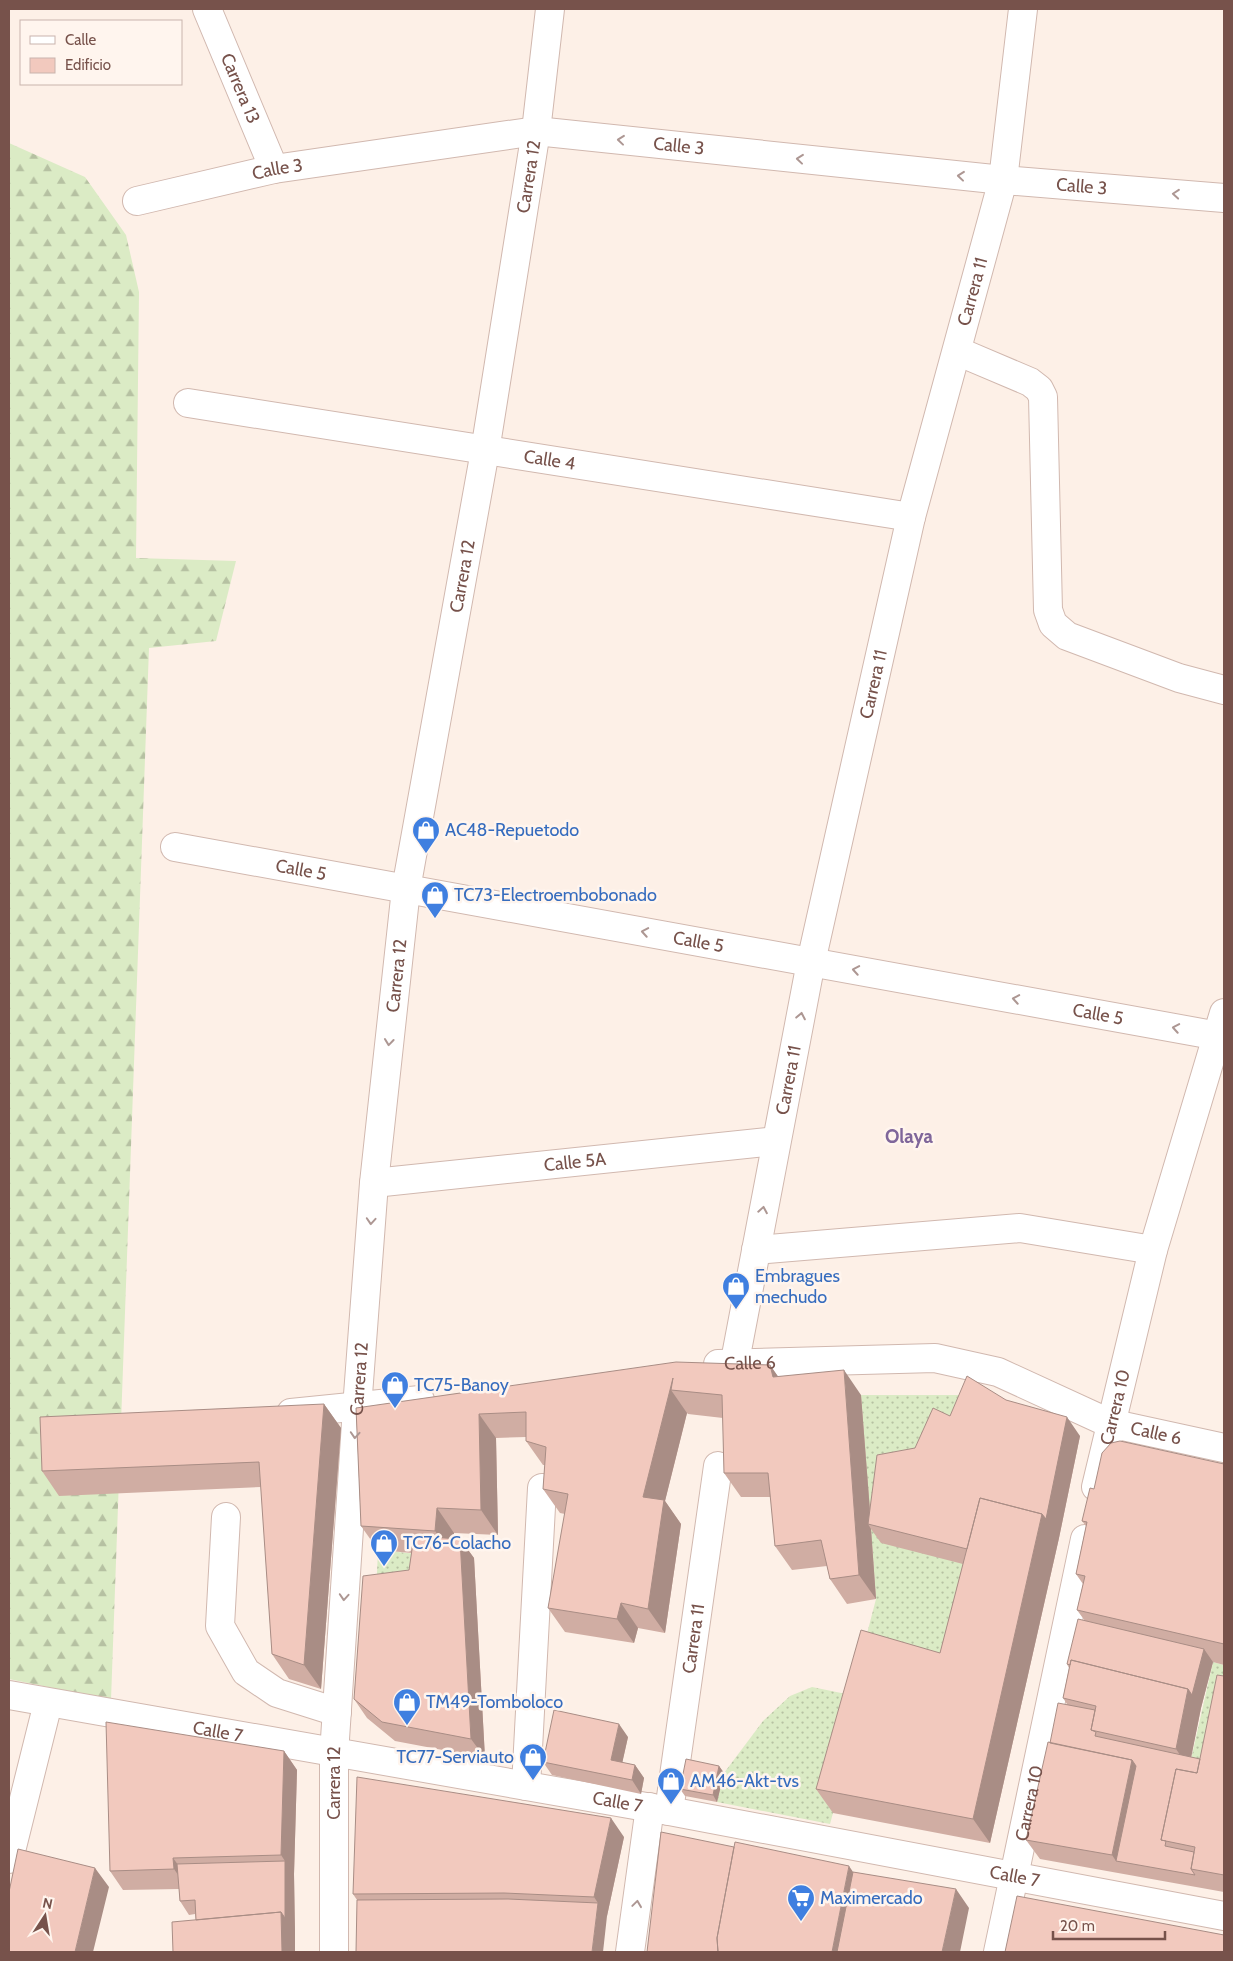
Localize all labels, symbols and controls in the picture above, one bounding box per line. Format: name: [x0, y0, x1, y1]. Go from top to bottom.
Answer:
legend: [20, 20, 182, 85]
text: Calle: [65, 31, 96, 49]
street label: Carrera 13: [216, 50, 265, 127]
text: Edificio: [65, 56, 111, 74]
street label: Calle 3: [652, 132, 705, 160]
one-way arrow: [617, 135, 625, 146]
street label: Carrera 12: [512, 139, 545, 215]
street label: Calle 3: [250, 154, 304, 185]
one-way arrow: [796, 154, 804, 165]
one-way arrow: [957, 171, 965, 182]
street label: Calle 3: [1055, 173, 1108, 199]
one-way arrow: [1171, 189, 1179, 200]
street label: Carrera 11: [953, 255, 992, 328]
street label: Calle 4: [522, 445, 577, 475]
street label: Carrera 12: [445, 538, 480, 614]
street label: Carrera 11: [855, 647, 892, 721]
shop icon: AC48-Repuetodo: [411, 815, 441, 854]
place label: AC48-Repuetodo: [445, 819, 579, 841]
street label: Calle 5: [274, 854, 328, 885]
shop icon: TC73-Electroembobonado: [420, 880, 450, 919]
place label: TC73-Electroembobonado: [454, 884, 657, 906]
street label: Calle 5: [671, 926, 726, 957]
one-way arrow: [641, 927, 649, 938]
street label: Carrera 12: [382, 938, 411, 1013]
one-way arrow: [852, 966, 861, 976]
one-way arrow: [1012, 995, 1021, 1005]
street label: Calle 5: [1071, 999, 1125, 1030]
one-way arrow: [795, 1012, 805, 1021]
one-way arrow: [1172, 1024, 1181, 1034]
one-way arrow: [384, 1038, 395, 1046]
street label: Carrera 11: [771, 1044, 806, 1117]
district label: Olaya: [885, 1125, 933, 1148]
street label: Calle 5A: [543, 1148, 607, 1176]
one-way arrow: [758, 1206, 768, 1215]
one-way arrow: [366, 1217, 377, 1225]
place label: Embragues mechudo: [755, 1265, 840, 1308]
shop icon: Embragues mechudo: [721, 1271, 751, 1310]
street label: Carrera 12: [346, 1341, 373, 1416]
street label: Calle 6: [724, 1351, 776, 1375]
street label: Carrera 10: [1095, 1367, 1135, 1447]
shop icon: TC75-Banoy: [380, 1370, 410, 1409]
place label: TC75-Banoy: [414, 1374, 509, 1396]
street label: Calle 6: [1129, 1417, 1184, 1449]
one-way arrow: [350, 1431, 361, 1439]
shop icon: TC76-Colacho: [369, 1528, 399, 1567]
place label: TC76-Colacho: [403, 1532, 511, 1554]
one-way arrow: [339, 1593, 350, 1601]
street label: Carrera 11: [678, 1602, 709, 1675]
shop icon: TM49-Tomboloco: [392, 1687, 422, 1726]
place label: TM49-Tomboloco: [426, 1691, 563, 1713]
street label: Calle 7: [191, 1716, 245, 1747]
shop icon: TC77-Serviauto: [518, 1742, 548, 1781]
street label: Carrera 12: [323, 1745, 345, 1820]
place label: TC77-Serviauto: [396, 1746, 514, 1768]
street label: Carrera 10: [1011, 1763, 1048, 1843]
shop icon: AM46-Akt-tvs: [656, 1766, 686, 1805]
place label: AM46-Akt-tvs: [690, 1770, 799, 1792]
street label: Calle 7: [591, 1787, 644, 1817]
street label: Calle 7: [988, 1861, 1042, 1892]
supermarket icon: Maximercado: [786, 1883, 816, 1922]
place label: Maximercado: [820, 1887, 923, 1909]
north arrow: [20, 1891, 70, 1941]
text: N: [41, 1893, 54, 1913]
one-way arrow: [631, 1900, 642, 1908]
scale bar: [1053, 1908, 1166, 1940]
text: 20 m: [1060, 1917, 1095, 1935]

